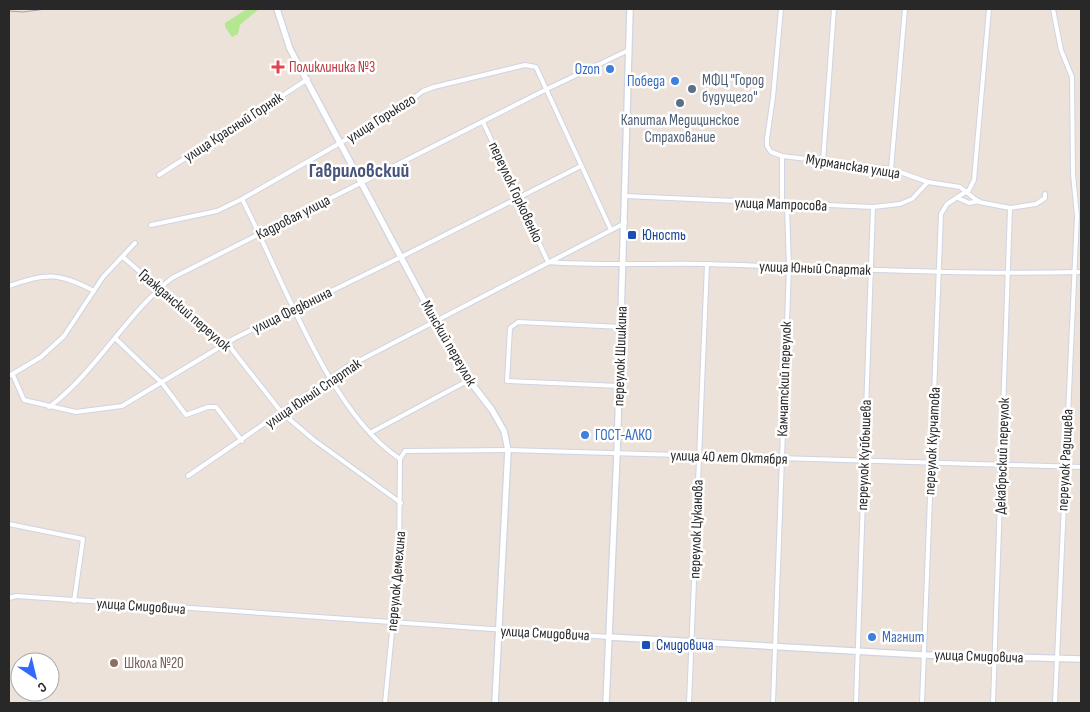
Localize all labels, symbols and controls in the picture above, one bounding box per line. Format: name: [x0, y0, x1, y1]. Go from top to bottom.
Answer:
place label: Поликлиника №3: [289, 58, 375, 77]
marker: Поликлиника №3: [271, 60, 285, 74]
place label: Ozon: [575, 60, 600, 79]
marker: Ozon: [604, 63, 616, 75]
place label: МФЦ "Город будущего": [702, 71, 764, 107]
place label: Победа: [627, 72, 665, 91]
marker: Победа: [669, 75, 681, 87]
marker: МФЦ "Город будущего": [686, 83, 698, 95]
street label: улица Красный Горняк: [180, 88, 287, 167]
street label: улица Горького: [343, 90, 419, 147]
marker: Капитал Медицинское Страхование: [674, 97, 686, 109]
place label: Капитал Медицинское Страхование: [621, 111, 739, 147]
street label: переулок Горковенко: [484, 139, 547, 246]
street label: Мурманская улица: [804, 150, 902, 183]
district label: Гавриловский: [309, 159, 409, 183]
street label: Кадровая улица: [253, 191, 334, 244]
street label: улица Матросова: [734, 193, 828, 216]
place label: Юность: [642, 226, 686, 245]
marker: Юность: [626, 229, 638, 241]
street label: улица Юный Спартак: [759, 257, 872, 280]
street label: Гражданский переулок: [134, 265, 235, 356]
street label: улица Федюнина: [249, 283, 335, 338]
street label: Минский переулок: [416, 297, 481, 390]
street label: переулок Шишкина: [609, 306, 632, 406]
street label: Камчатский переулок: [773, 321, 796, 437]
street label: улица Юный Спартак: [262, 354, 365, 433]
street label: переулок Курчатова: [920, 386, 945, 496]
street label: Декабрьский переулок: [991, 397, 1014, 515]
street label: переулок Куйбышева: [853, 399, 876, 511]
street label: переулок Радищева: [1053, 408, 1078, 511]
place label: ГОСТ-АЛКО: [595, 426, 652, 445]
marker: ГОСТ-АЛКО: [579, 429, 591, 441]
street label: улица 40 лет Октября: [670, 446, 788, 469]
street label: переулок Цуканова: [685, 479, 708, 579]
street label: переулок Демехина: [383, 530, 410, 632]
street label: улица Смидовича: [96, 594, 186, 619]
street label: улица Смидовича: [500, 622, 590, 645]
place label: Магнит: [882, 628, 924, 647]
marker: Магнит: [866, 631, 878, 643]
place label: Смидовича: [656, 636, 714, 655]
marker: Смидовича: [640, 639, 652, 651]
street label: улица Смидовича: [934, 645, 1024, 668]
north arrow: [10, 652, 60, 702]
place label: Школа №20: [124, 654, 184, 673]
marker: Школа №20: [108, 657, 120, 669]
text: С: [34, 678, 50, 696]

